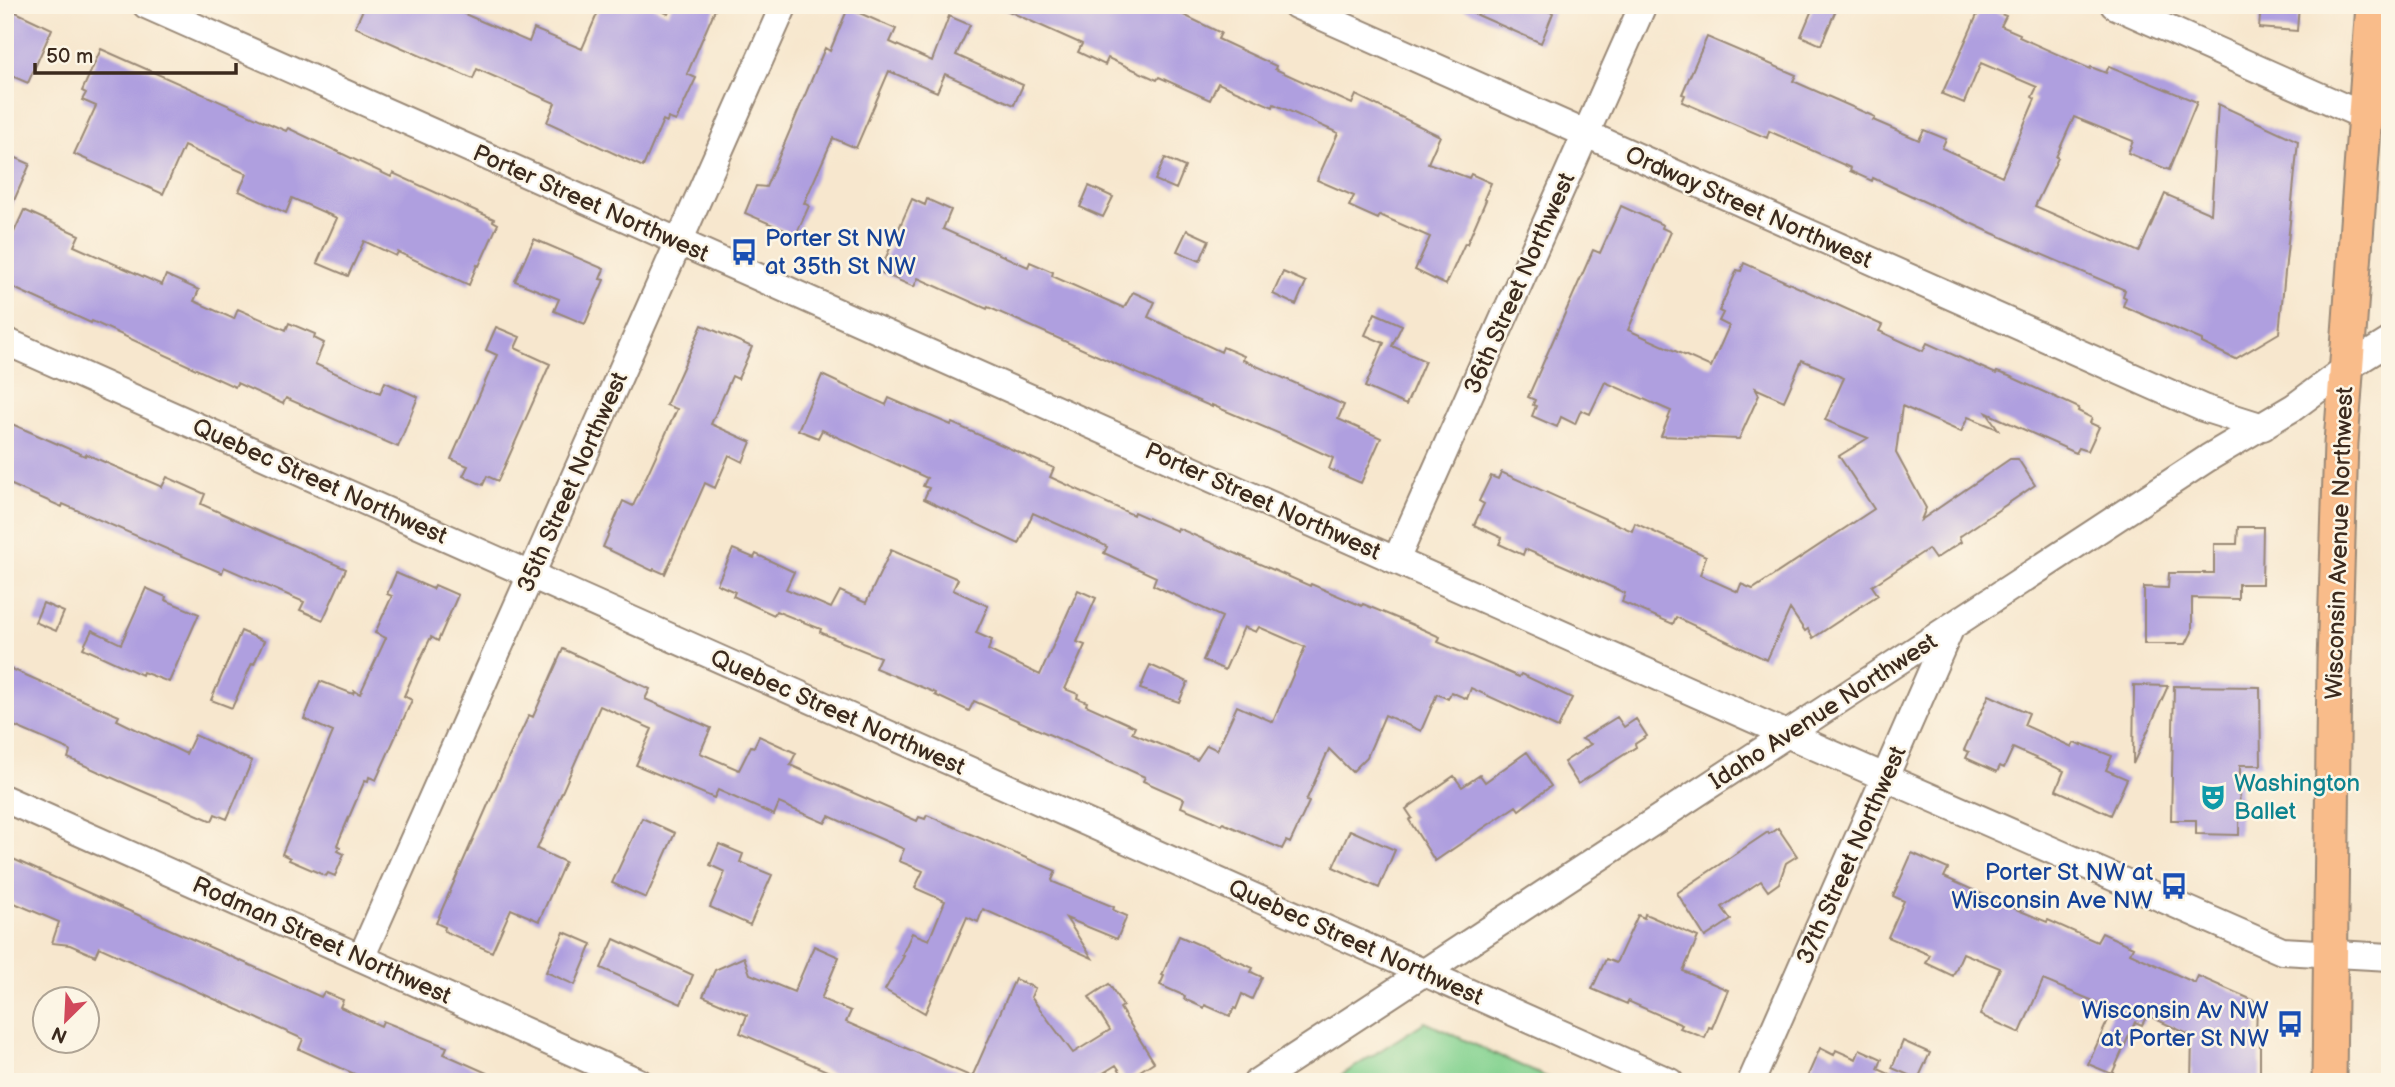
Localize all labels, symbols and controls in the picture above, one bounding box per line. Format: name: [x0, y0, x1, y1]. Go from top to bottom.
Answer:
scale bar: [35, 32, 236, 76]
text: 50 m: [46, 44, 93, 69]
street label: Porter Street Northwest: [468, 138, 714, 269]
street label: Ordway Street Northwest: [1621, 140, 1877, 275]
street label: 36th Street Northwest: [1458, 168, 1582, 398]
place label: Porter St NW at 35th St NW: [765, 224, 916, 281]
bus stop icon: Porter St NW at 35th St NW: [729, 237, 759, 267]
street label: 35th Street Northwest: [511, 367, 634, 597]
street label: Wisconsin Avenue Northwest: [2320, 385, 2359, 700]
street label: Quebec Street Northwest: [188, 412, 452, 551]
street label: Porter Street Northwest: [1140, 436, 1386, 567]
street label: Idaho Avenue Northwest: [1704, 627, 1943, 796]
street label: Quebec Street Northwest: [706, 643, 970, 782]
street label: 37th Street Northwest: [1790, 741, 1913, 969]
place label: Washington Ballet: [2234, 769, 2360, 826]
theatre icon: Washington Ballet: [2198, 782, 2228, 812]
place label: Porter St NW at Wisconsin Ave NW: [1951, 858, 2154, 915]
street label: Rodman Street Northwest: [188, 870, 456, 1011]
bus stop icon: Porter St NW at Wisconsin Ave NW: [2159, 871, 2189, 901]
street label: Quebec Street Northwest: [1224, 873, 1488, 1012]
north arrow: [32, 986, 102, 1056]
place label: Wisconsin Av NW at Porter St NW: [2081, 996, 2269, 1053]
bus stop icon: Wisconsin Av NW at Porter St NW: [2275, 1009, 2305, 1039]
text: N: [48, 1021, 71, 1048]

